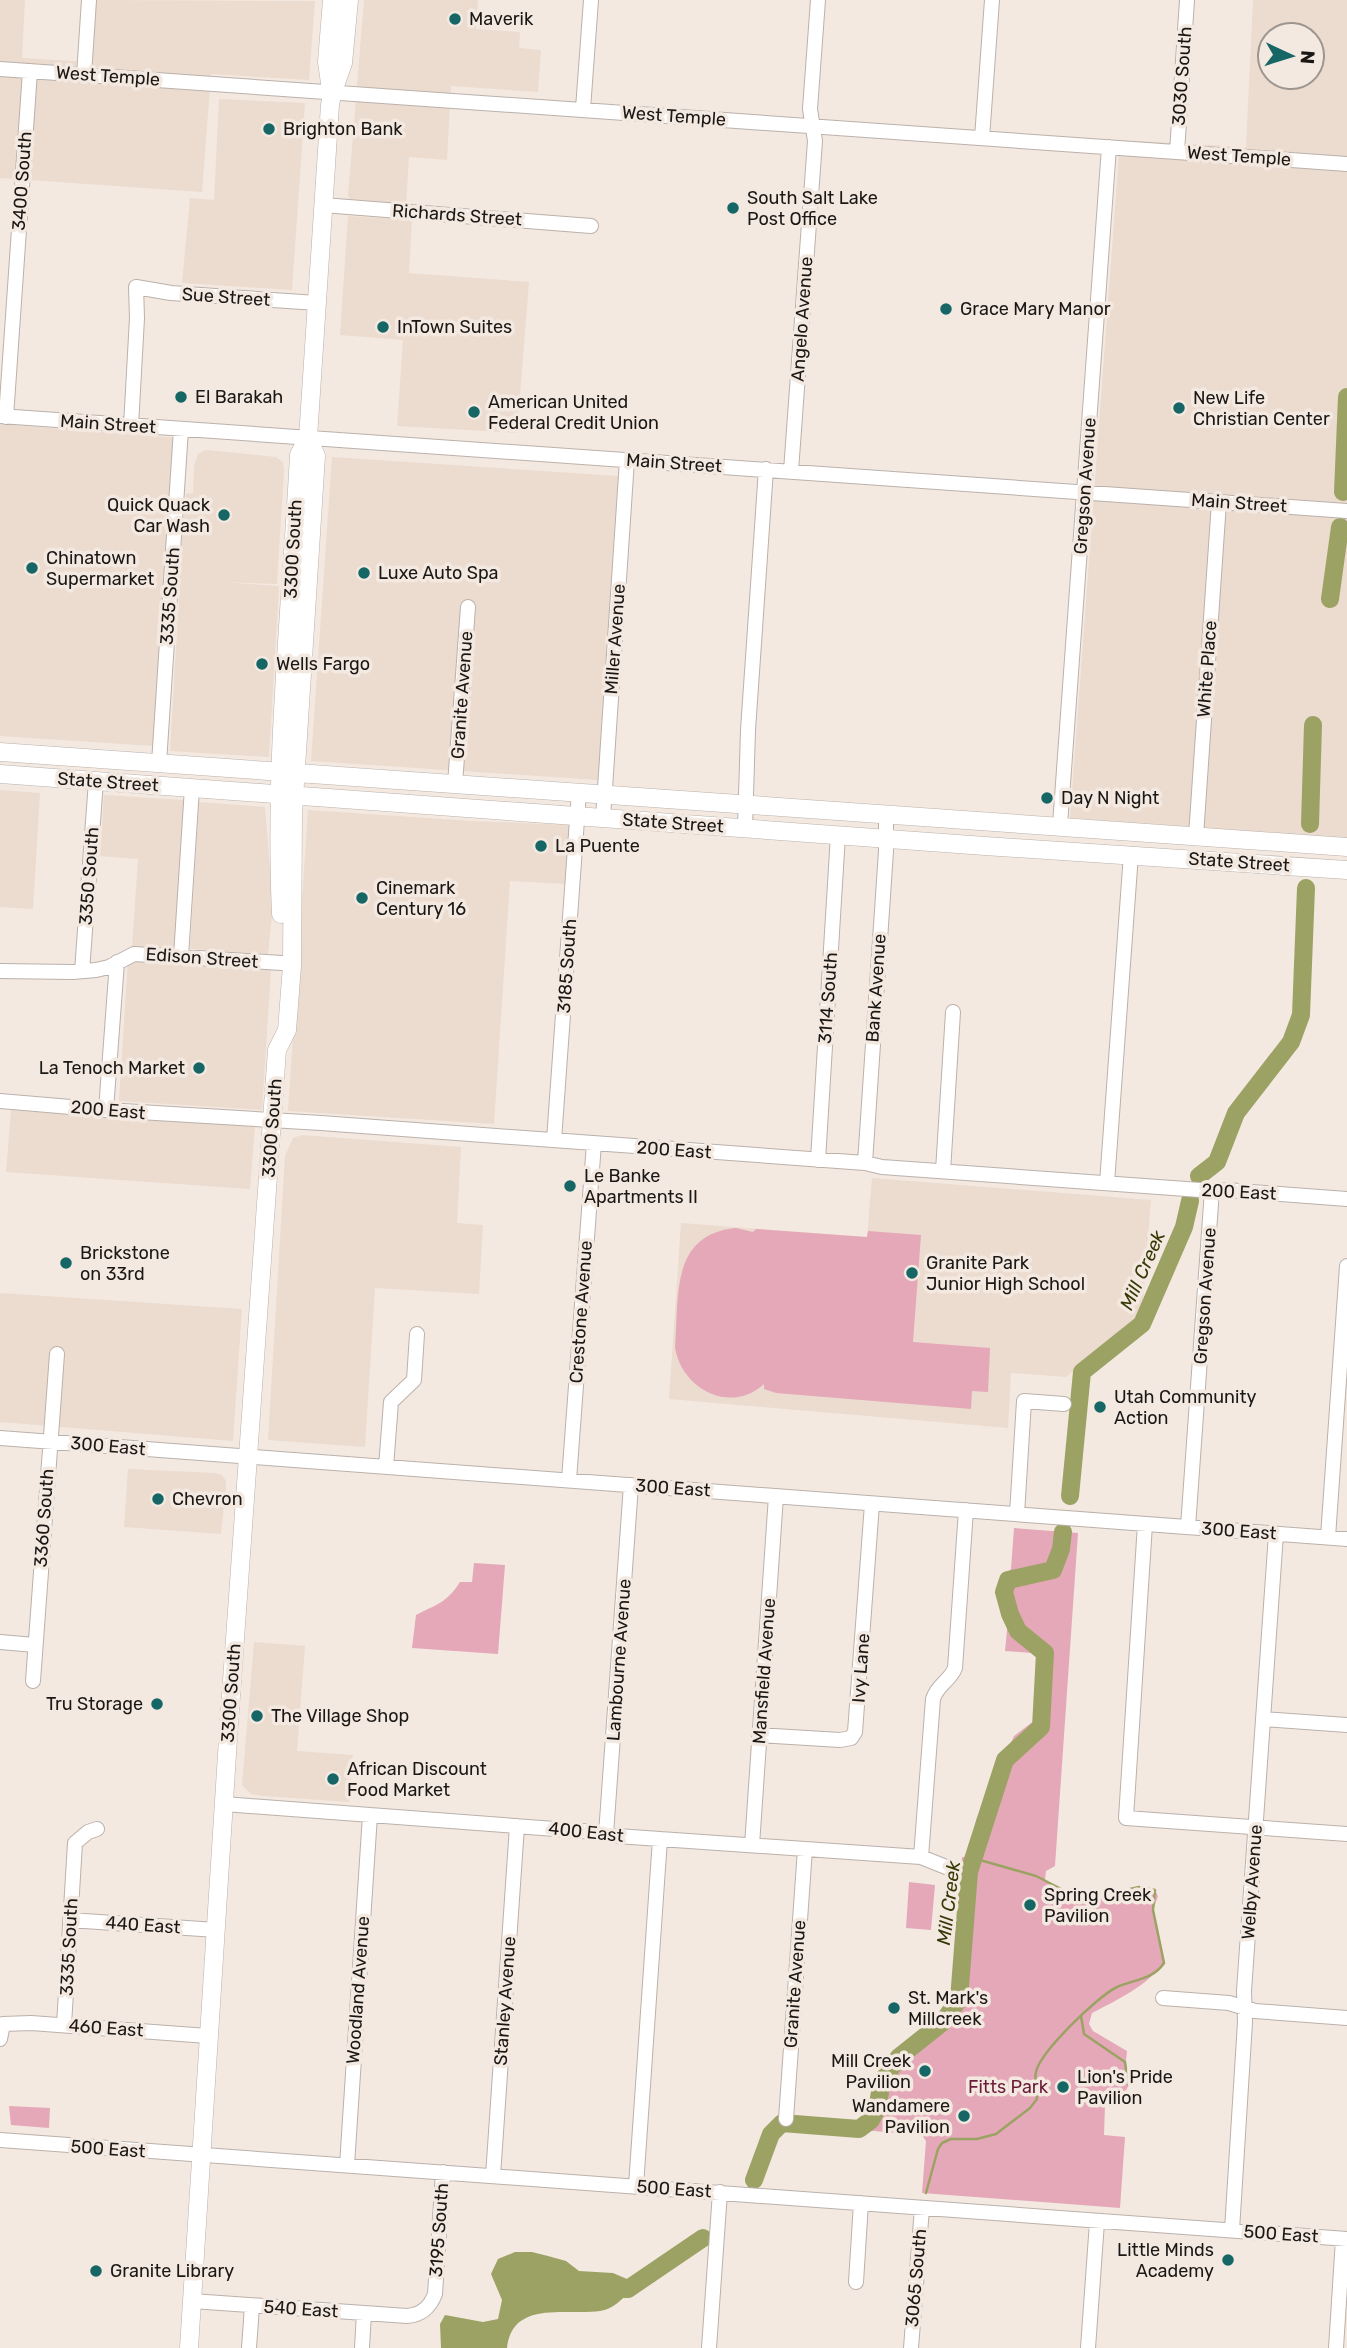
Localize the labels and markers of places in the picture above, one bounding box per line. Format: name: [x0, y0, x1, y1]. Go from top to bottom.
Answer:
place label: Maverik: [469, 8, 534, 30]
marker: Maverik: [447, 11, 463, 27]
place label: Brighton Bank: [283, 118, 403, 140]
marker: Brighton Bank: [261, 121, 277, 137]
place label: South Salt Lake Post Office: [747, 187, 878, 230]
marker: South Salt Lake Post Office: [725, 200, 741, 216]
place label: Grace Mary Manor: [960, 298, 1111, 320]
marker: Grace Mary Manor: [938, 301, 954, 317]
place label: InTown Suites: [397, 316, 512, 338]
marker: InTown Suites: [375, 319, 391, 335]
place label: El Barakah: [195, 386, 283, 408]
place label: New Life Christian Center: [1193, 387, 1330, 430]
marker: El Barakah: [173, 389, 189, 405]
place label: American United Federal Credit Union: [488, 391, 659, 434]
marker: New Life Christian Center: [1171, 400, 1187, 416]
marker: American United Federal Credit Union: [466, 404, 482, 420]
place label: Quick Quack Car Wash: [107, 494, 211, 537]
marker: Quick Quack Car Wash: [216, 507, 232, 523]
place label: Chinatown Supermarket: [46, 547, 154, 590]
marker: Chinatown Supermarket: [24, 560, 40, 576]
place label: Luxe Auto Spa: [378, 562, 499, 584]
marker: Luxe Auto Spa: [356, 565, 372, 581]
place label: Wells Fargo: [276, 653, 370, 675]
marker: Wells Fargo: [254, 656, 270, 672]
place label: Day N Night: [1061, 787, 1159, 809]
marker: Day N Night: [1039, 790, 1055, 806]
place label: La Puente: [555, 835, 640, 857]
marker: La Puente: [533, 838, 549, 854]
place label: Cinemark Century 16: [376, 877, 466, 920]
marker: Cinemark Century 16: [354, 890, 370, 906]
place label: La Tenoch Market: [39, 1057, 185, 1079]
marker: La Tenoch Market: [191, 1060, 207, 1076]
place label: Le Banke Apartments II: [584, 1165, 698, 1208]
marker: Le Banke Apartments II: [562, 1178, 578, 1194]
place label: Brickstone on 33rd: [80, 1242, 170, 1285]
place label: Granite Park Junior High School: [926, 1252, 1085, 1295]
marker: Brickstone on 33rd: [58, 1255, 74, 1271]
marker: Granite Park Junior High School: [904, 1265, 920, 1281]
place label: Utah Community Action: [1114, 1386, 1256, 1429]
marker: Utah Community Action: [1092, 1399, 1108, 1415]
place label: Chevron: [172, 1488, 243, 1510]
marker: Chevron: [150, 1491, 166, 1507]
place label: Tru Storage: [46, 1693, 143, 1715]
marker: Tru Storage: [149, 1696, 165, 1712]
place label: The Village Shop: [271, 1705, 409, 1727]
marker: The Village Shop: [249, 1708, 265, 1724]
place label: African Discount Food Market: [347, 1758, 487, 1801]
marker: African Discount Food Market: [325, 1771, 341, 1787]
place label: Spring Creek Pavilion: [1044, 1884, 1152, 1927]
marker: Spring Creek Pavilion: [1022, 1897, 1038, 1913]
place label: St. Mark's Millcreek: [908, 1987, 988, 2030]
marker: St. Mark's Millcreek: [886, 2000, 902, 2016]
place label: Mill Creek Pavilion: [831, 2050, 912, 2093]
marker: Mill Creek Pavilion: [917, 2063, 933, 2079]
place label: Lion's Pride Pavilion: [1077, 2066, 1173, 2109]
marker: Lion's Pride Pavilion: [1055, 2079, 1071, 2095]
place label: Wandamere Pavilion: [852, 2095, 950, 2138]
marker: Wandamere Pavilion: [956, 2108, 972, 2124]
place label: Little Minds Academy: [1117, 2239, 1214, 2282]
marker: Little Minds Academy: [1220, 2252, 1236, 2268]
place label: Granite Library: [110, 2260, 234, 2282]
marker: Granite Library: [88, 2263, 104, 2279]

